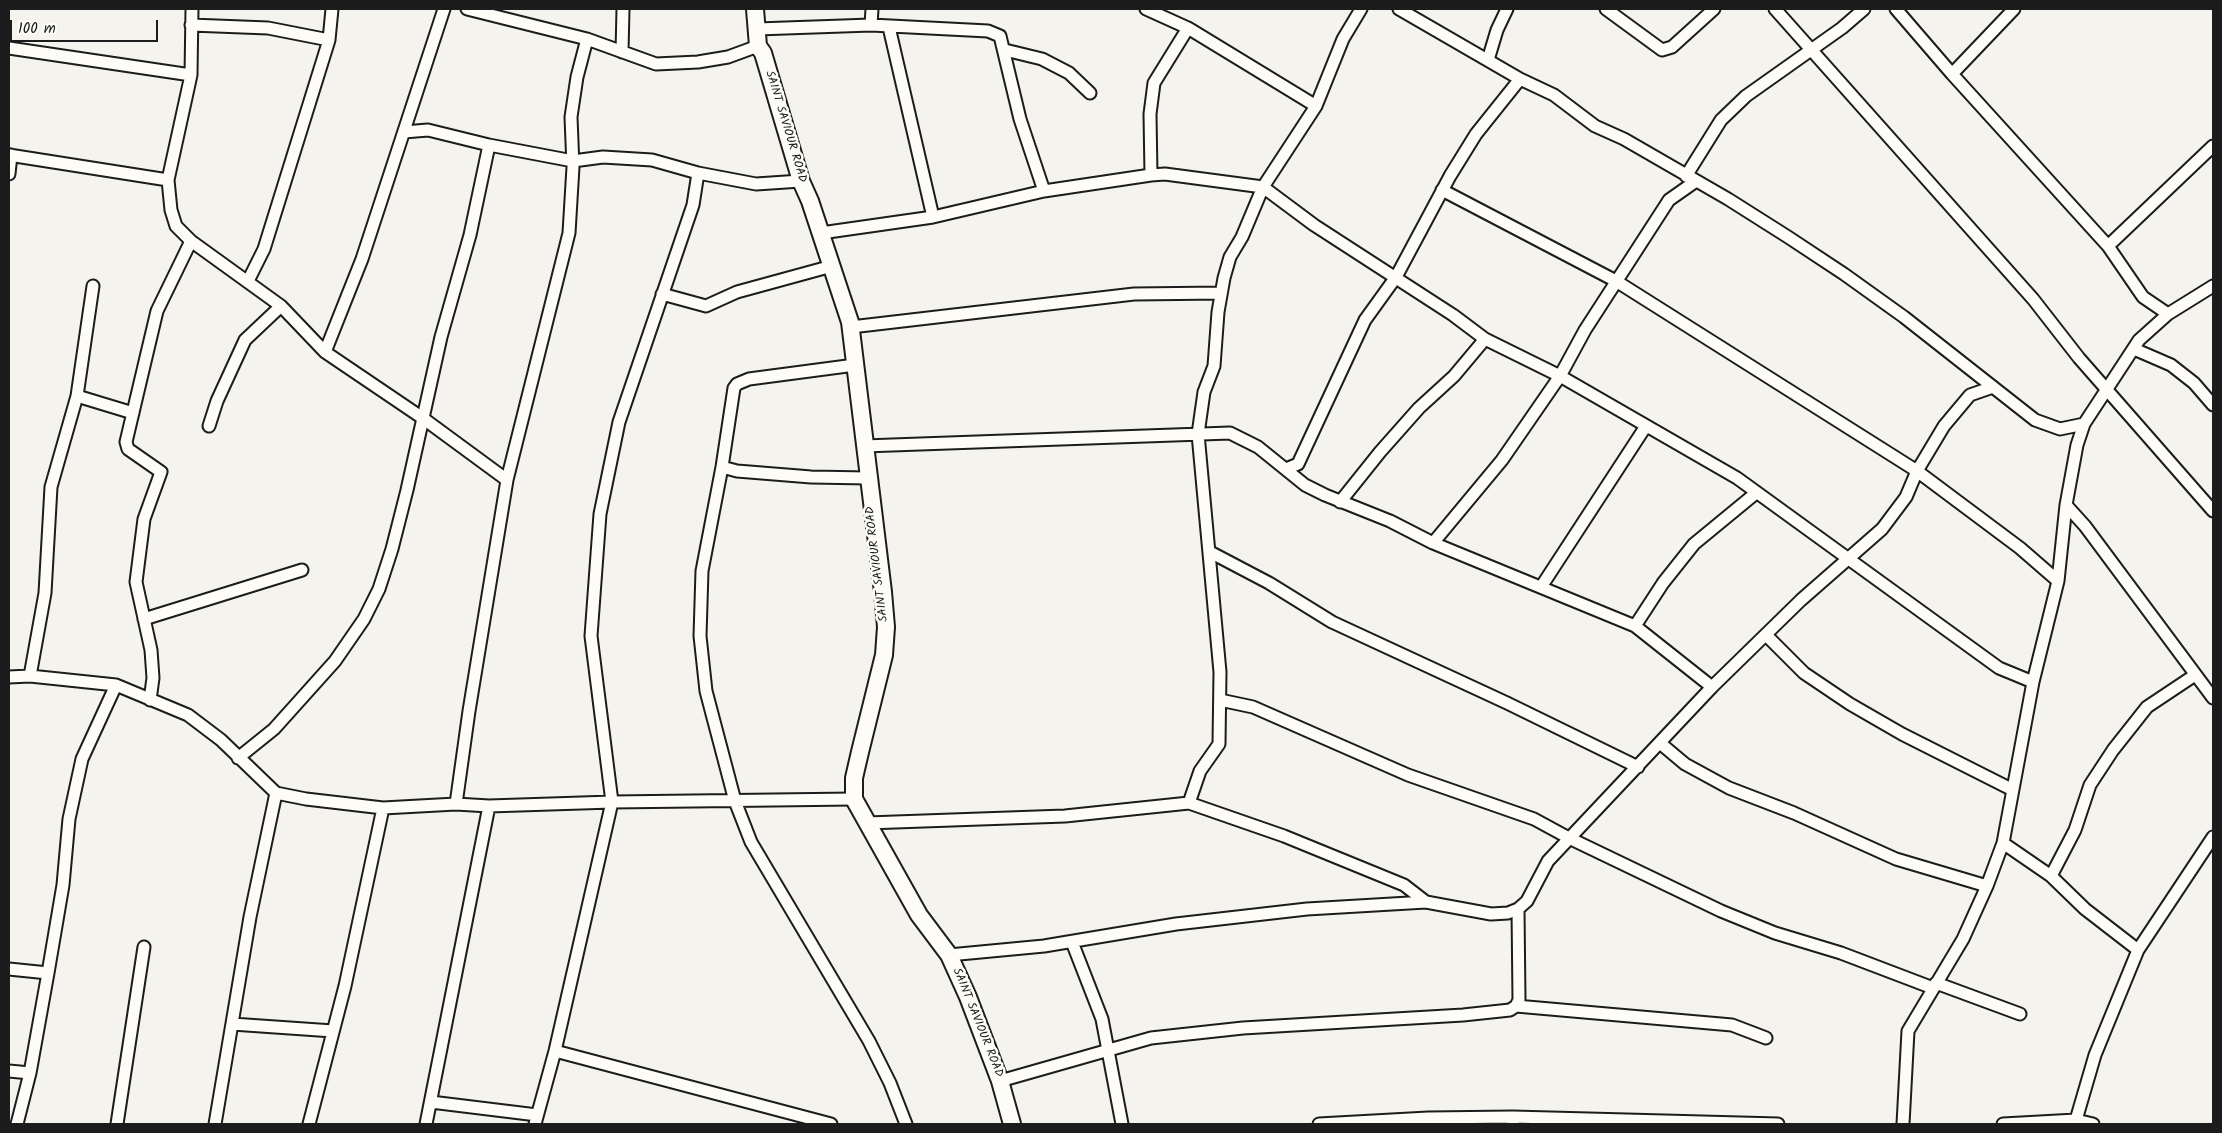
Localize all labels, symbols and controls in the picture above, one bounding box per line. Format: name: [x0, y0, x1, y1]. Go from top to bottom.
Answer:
scale bar: [12, 10, 160, 42]
text: 100 m: [18, 17, 56, 41]
street label: SAINT SAVIOUR ROAD: [761, 69, 809, 185]
street label: SAINT SAVIOUR ROAD: [864, 505, 892, 623]
street label: SAINT SAVIOUR ROAD: [949, 966, 1005, 1080]

